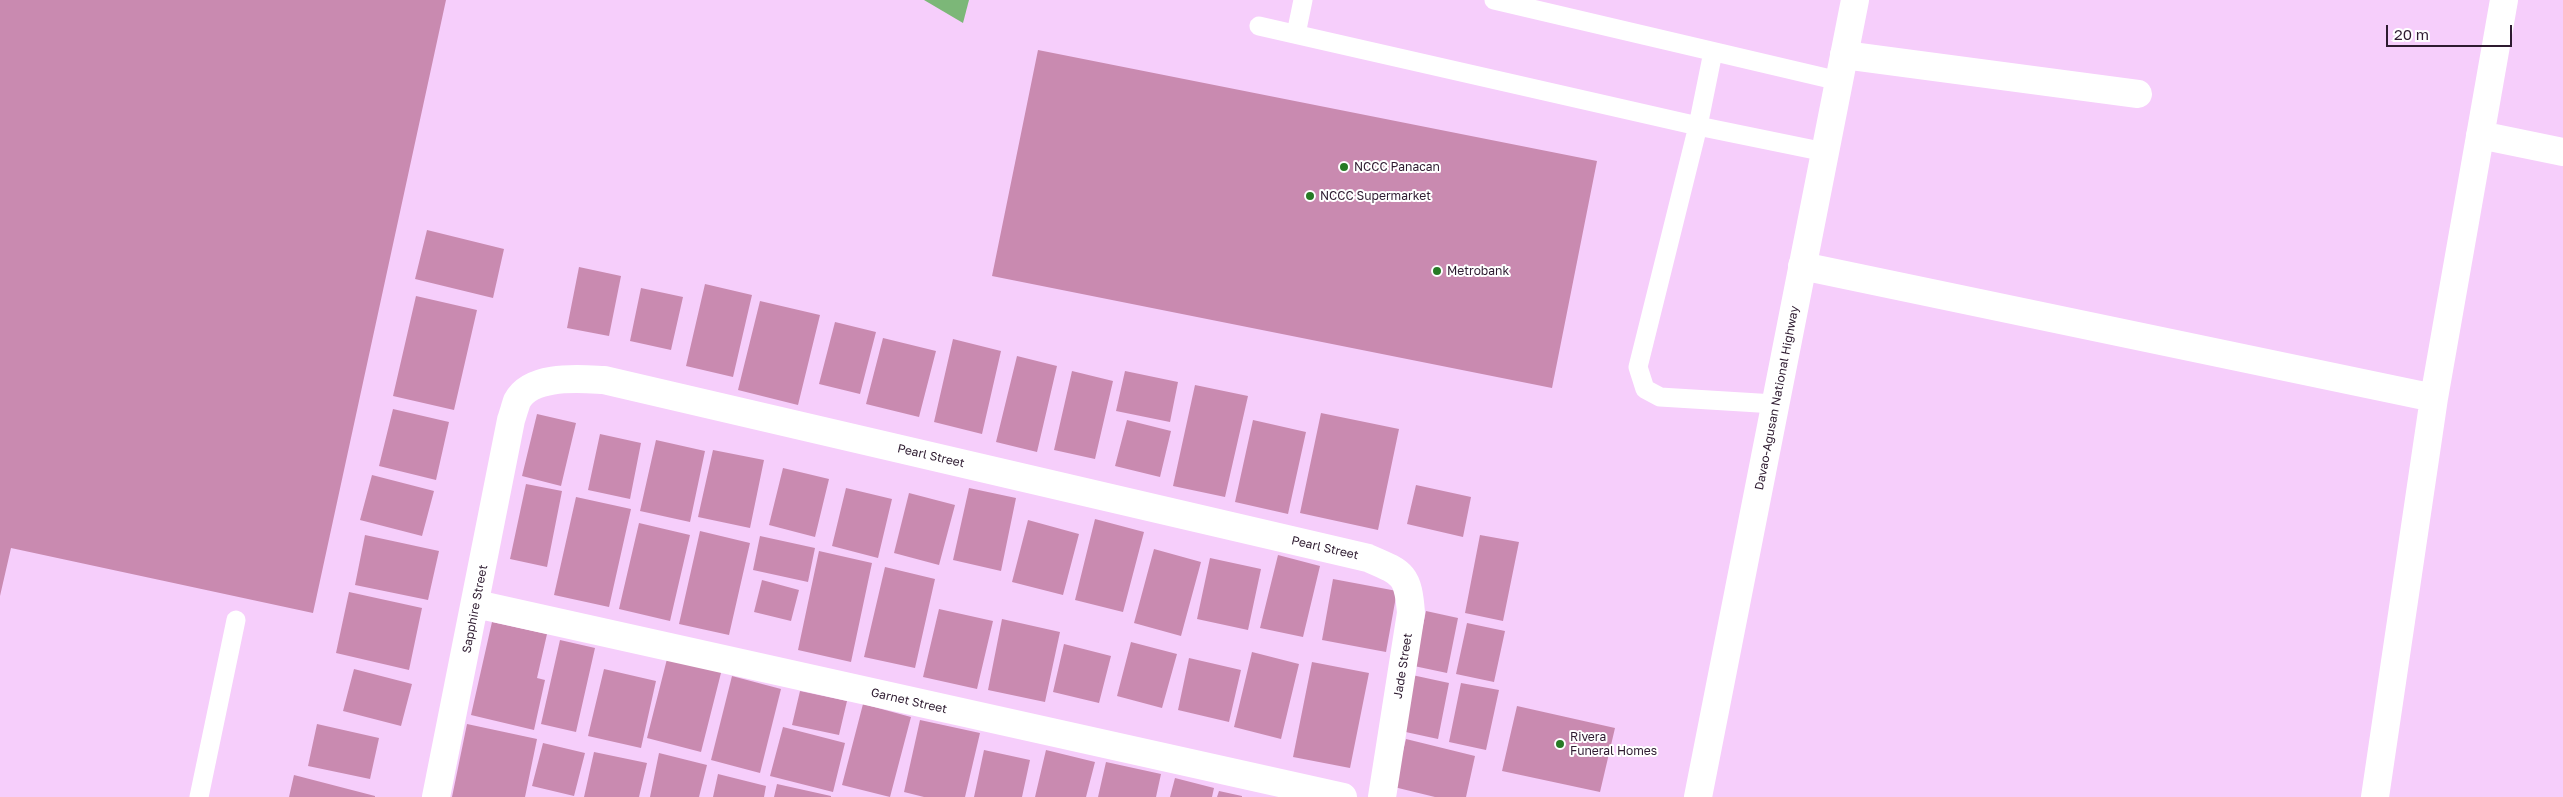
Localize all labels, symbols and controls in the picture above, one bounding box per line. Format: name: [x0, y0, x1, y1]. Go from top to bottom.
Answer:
scale bar: [2388, 15, 2514, 47]
text: 20 m: [2394, 25, 2429, 43]
place label: NCCC Panacan: [1354, 160, 1440, 174]
marker: NCCC Panacan: [1338, 161, 1350, 173]
place label: NCCC Supermarket: [1320, 189, 1431, 203]
marker: NCCC Supermarket: [1304, 190, 1316, 202]
place label: Metrobank: [1447, 264, 1509, 278]
marker: Metrobank: [1431, 265, 1443, 277]
street label: Davao-Agusan National Highway: [1752, 305, 1802, 491]
street label: Pearl Street: [896, 441, 966, 471]
street label: Pearl Street: [1290, 533, 1360, 563]
street label: Sapphire Street: [459, 564, 491, 654]
street label: Jade Street: [1391, 632, 1415, 700]
street label: Garnet Street: [870, 685, 948, 717]
place label: Rivera Funeral Homes: [1570, 730, 1657, 758]
marker: Rivera Funeral Homes: [1554, 738, 1566, 750]

